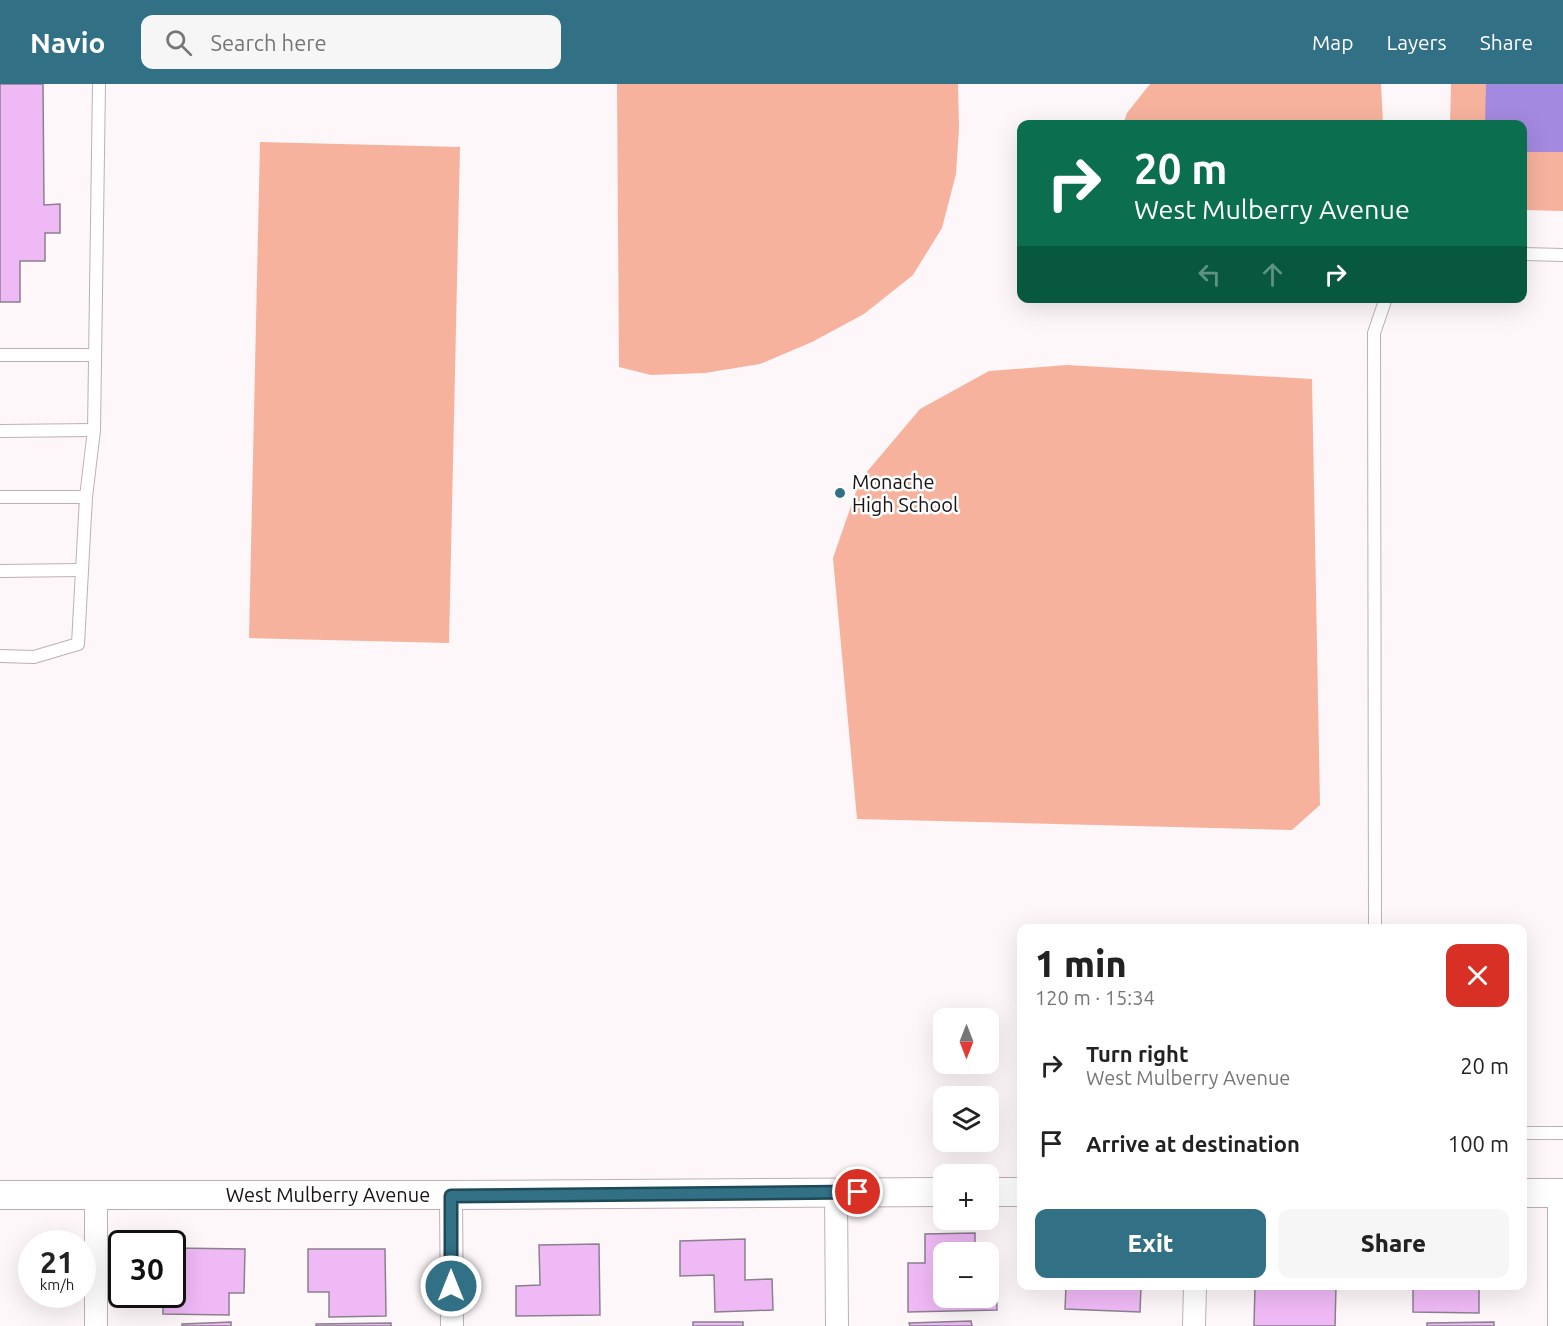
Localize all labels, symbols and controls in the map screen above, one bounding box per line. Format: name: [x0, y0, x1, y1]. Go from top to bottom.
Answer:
search box: [141, 15, 561, 69]
icon: search: [162, 26, 195, 59]
text: Navio: [30, 27, 105, 58]
text: Search here: [210, 30, 327, 55]
text: Map: [1312, 30, 1353, 54]
text: Layers: [1386, 30, 1447, 54]
text: Share: [1480, 30, 1533, 54]
icon: right: [1035, 144, 1113, 222]
text: 20 m: [1134, 145, 1228, 192]
text: West Mulberry Avenue: [1134, 194, 1410, 224]
icon: left: [1193, 258, 1226, 291]
icon: ahead: [1256, 258, 1289, 291]
icon: right: [1319, 258, 1352, 291]
place label: Monache High School: [852, 470, 958, 516]
marker: Monache High School: [833, 486, 847, 500]
text: 1 min: [1035, 943, 1127, 984]
button: close: [1446, 944, 1509, 1007]
text: 120 m · 15:34: [1035, 986, 1155, 1009]
north arrow: [933, 1008, 999, 1074]
map controls: [933, 1008, 999, 1308]
text: Turn right: [1086, 1041, 1188, 1066]
icon: right: [1035, 1049, 1068, 1082]
text: 20 m: [1460, 1053, 1509, 1078]
text: West Mulberry Avenue: [1086, 1066, 1290, 1089]
button: layers: [933, 1086, 999, 1152]
icon: arrive: [1035, 1127, 1068, 1160]
text: Arrive at destination: [1086, 1131, 1300, 1156]
text: 100 m: [1448, 1131, 1509, 1156]
button: +: [933, 1164, 999, 1230]
pin: [832, 1166, 883, 1217]
icon: arrive: [841, 1175, 874, 1208]
street label: West Mulberry Avenue: [226, 1183, 430, 1206]
button: Exit: [1035, 1209, 1266, 1278]
button: Share: [1278, 1209, 1509, 1278]
speed limit sign: 30: [108, 1230, 186, 1308]
button: −: [933, 1242, 999, 1308]
text: 21: [40, 1245, 74, 1279]
position arrow: [419, 1254, 483, 1318]
text: km/h: [40, 1276, 74, 1293]

